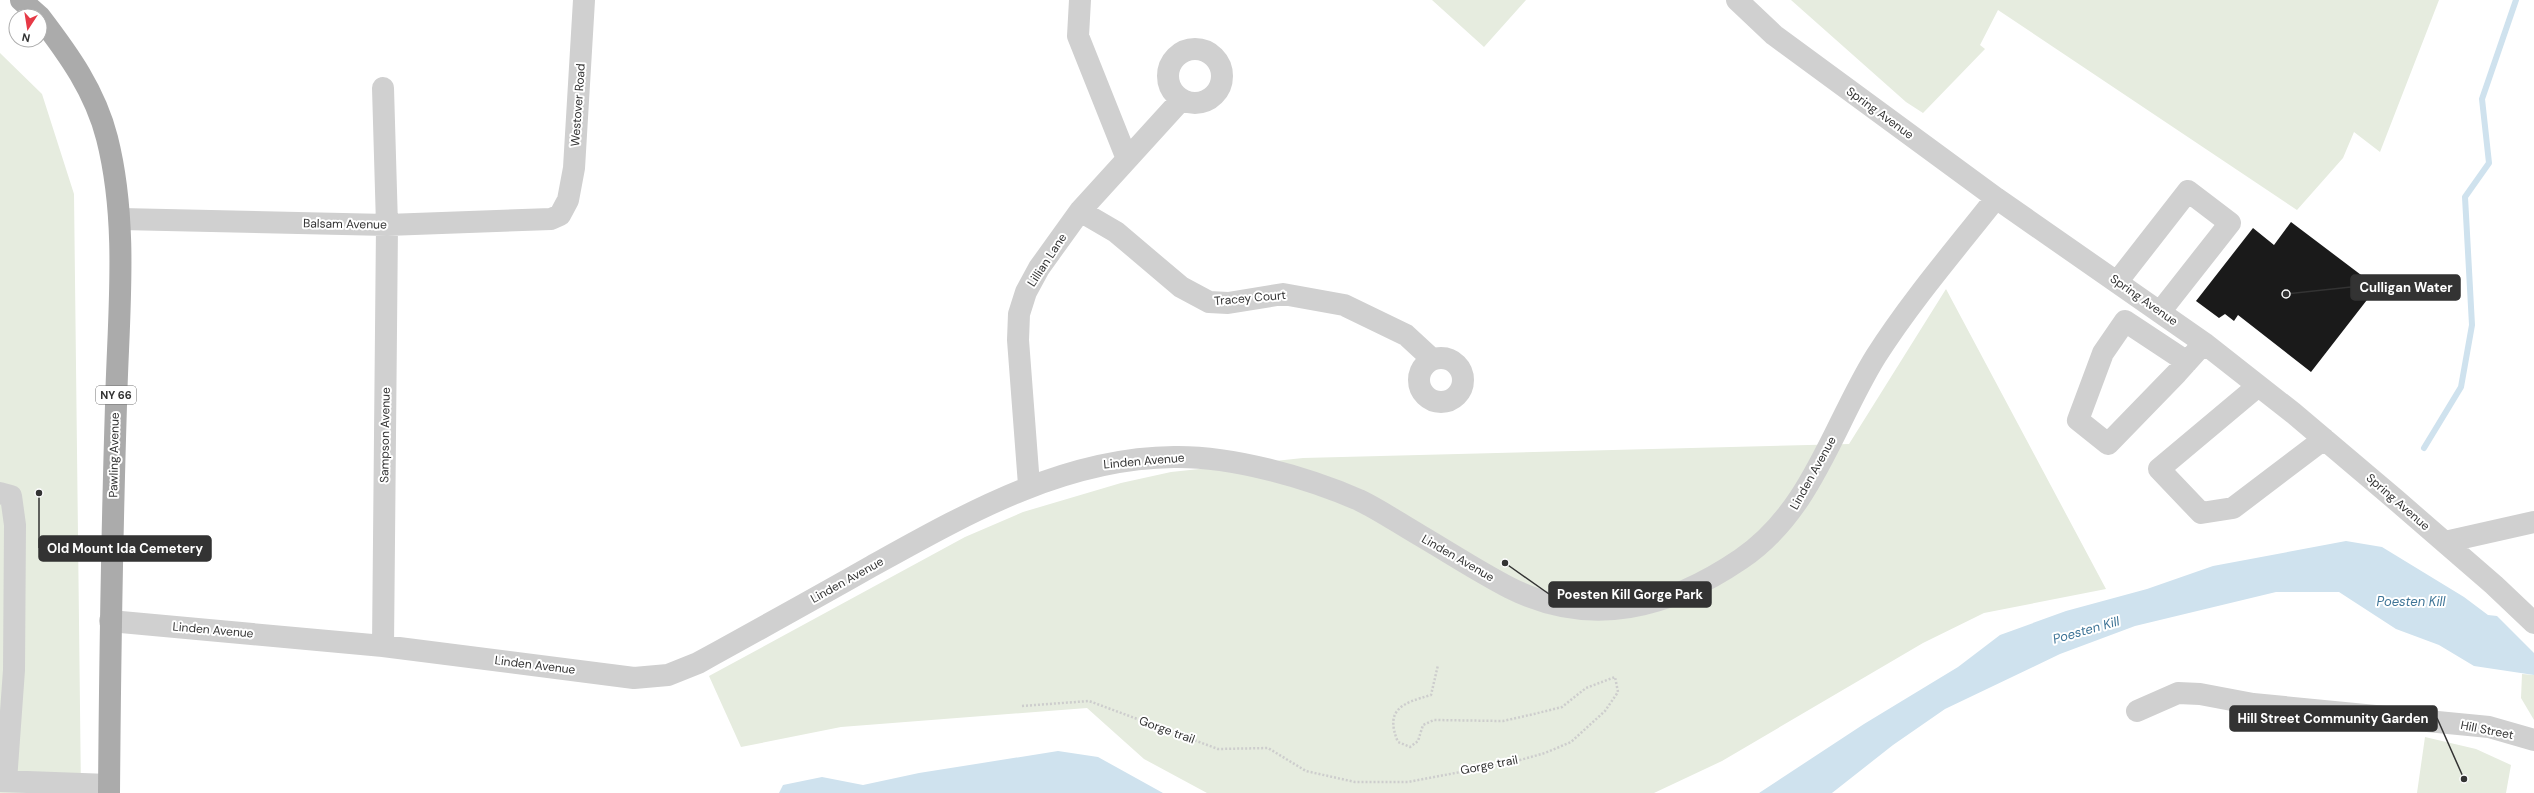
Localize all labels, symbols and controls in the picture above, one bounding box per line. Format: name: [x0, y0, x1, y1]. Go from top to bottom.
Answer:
north arrow: [8, 8, 48, 48]
text: N: [21, 30, 31, 45]
street label: Westover Road: [567, 63, 589, 147]
street label: Spring Avenue: [1843, 83, 1917, 143]
street label: Balsam Avenue: [303, 215, 387, 233]
street label: Lillian Lane: [1024, 230, 1070, 290]
street label: Spring Avenue: [2107, 271, 2181, 329]
callout: Culligan Water: [2351, 275, 2460, 300]
text: Culligan Water: [2359, 279, 2453, 296]
street label: Tracey Court: [1213, 287, 1287, 309]
road number: NY 66: [96, 386, 136, 404]
street label: Sampson Avenue: [376, 387, 394, 483]
street label: Pawling Avenue: [105, 412, 123, 498]
street label: Linden Avenue: [1786, 433, 1840, 512]
street label: Linden Avenue: [1103, 449, 1185, 473]
street label: Spring Avenue: [2363, 470, 2433, 534]
street label: Linden Avenue: [1419, 531, 1497, 585]
callout: Old Mount Ida Cemetery: [39, 536, 211, 561]
text: Old Mount Ida Cemetery: [47, 540, 203, 557]
street label: Linden Avenue: [808, 553, 887, 607]
callout: Poesten Kill Gorge Park: [1549, 582, 1711, 607]
text: Poesten Kill Gorge Park: [1557, 586, 1704, 603]
water label: Poesten Kill: [2377, 593, 2446, 610]
water label: Poesten Kill: [2051, 612, 2122, 648]
street label: Linden Avenue: [172, 618, 254, 642]
street label: Linden Avenue: [494, 652, 576, 678]
callout: Hill Street Community Garden: [2230, 706, 2437, 731]
text: Hill Street Community Garden: [2237, 710, 2429, 727]
street label: Gorge trail: [1137, 713, 1197, 747]
street label: Hill Street: [2459, 717, 2515, 743]
street label: Gorge trail: [1459, 752, 1519, 778]

